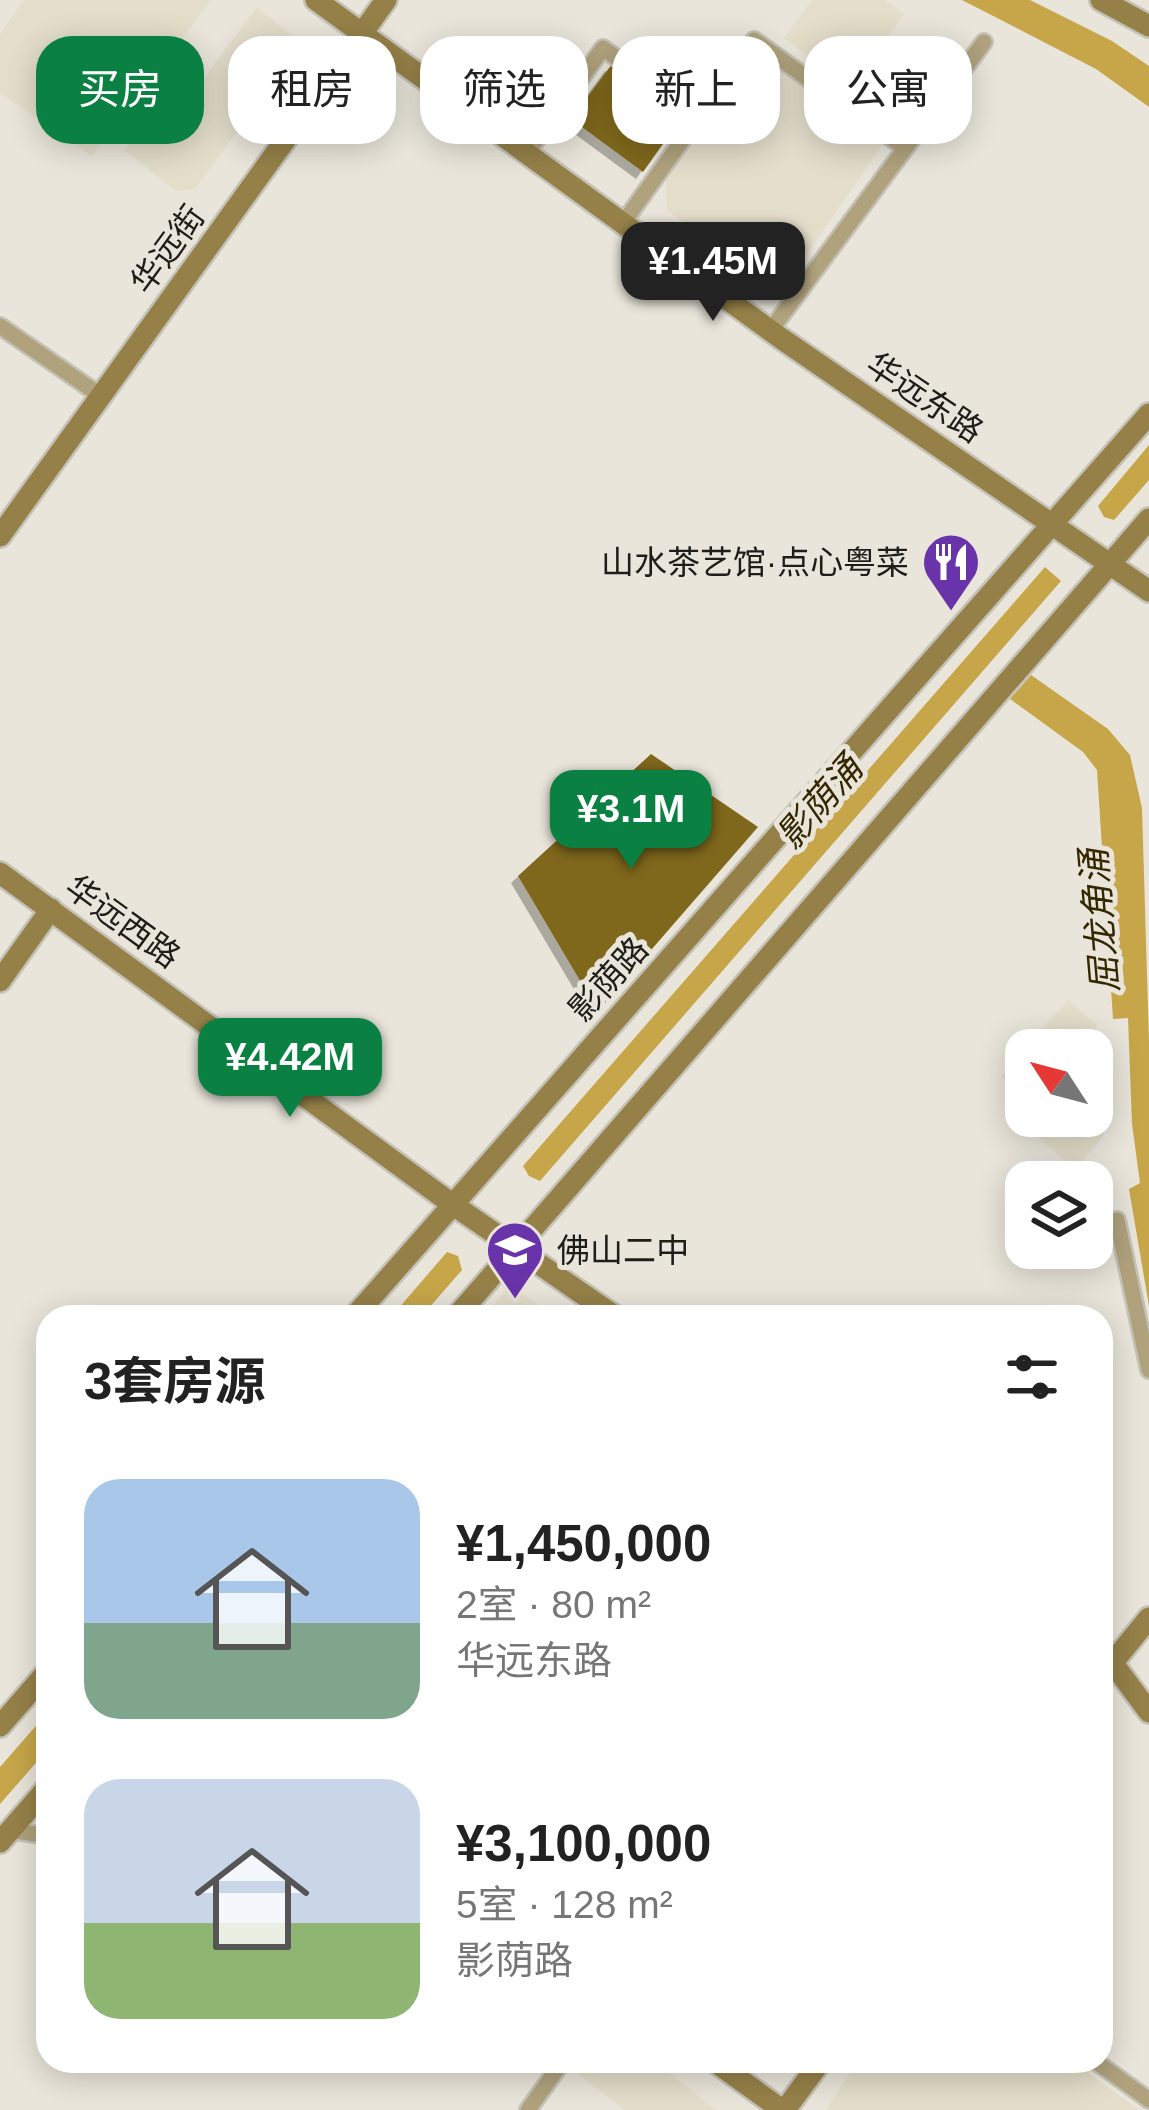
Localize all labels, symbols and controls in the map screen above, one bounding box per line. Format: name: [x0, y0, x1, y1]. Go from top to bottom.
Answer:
chip: 买房: [36, 36, 204, 144]
chip: 租房: [228, 36, 396, 144]
chip: 筛选: [420, 36, 588, 144]
chip: 新上: [612, 36, 780, 144]
chip: 公寓: [804, 36, 972, 144]
street label: 华远街: [123, 198, 211, 300]
pin: ¥1.45M: [615, 222, 811, 324]
text: ¥1.45M: [648, 239, 778, 282]
street label: 华远东路: [860, 345, 990, 450]
restaurant icon: 山水茶艺馆·点心粤菜: [920, 531, 982, 613]
place label: 山水茶艺馆·点心粤菜: [601, 544, 909, 581]
water label: 影荫涌: [768, 745, 873, 857]
pin: ¥3.1M: [547, 770, 715, 872]
text: ¥3.1M: [577, 787, 685, 830]
water label: 屈龙角涌: [1072, 843, 1126, 994]
street label: 华远西路: [58, 868, 187, 975]
street label: 影荫路: [562, 930, 655, 1028]
pin: ¥4.42M: [192, 1018, 388, 1120]
north arrow: [1005, 1029, 1113, 1137]
map controls: [1005, 1029, 1113, 1269]
text: ¥4.42M: [225, 1035, 355, 1078]
button: layers: [1005, 1161, 1113, 1269]
school or university icon: 佛山二中: [484, 1219, 546, 1301]
place label: 佛山二中: [557, 1232, 689, 1269]
icon: filters: [999, 1344, 1065, 1410]
text: 3套房源: [84, 1353, 265, 1410]
text: ¥1,450,000: [456, 1515, 711, 1572]
icon: home: [180, 1527, 324, 1671]
text: 2室 · 80 m²: [456, 1583, 651, 1626]
text: 华远东路: [456, 1639, 612, 1682]
text: ¥3,100,000: [456, 1815, 711, 1872]
icon: home: [180, 1827, 324, 1971]
text: 5室 · 128 m²: [456, 1883, 673, 1926]
text: 影荫路: [456, 1939, 573, 1982]

